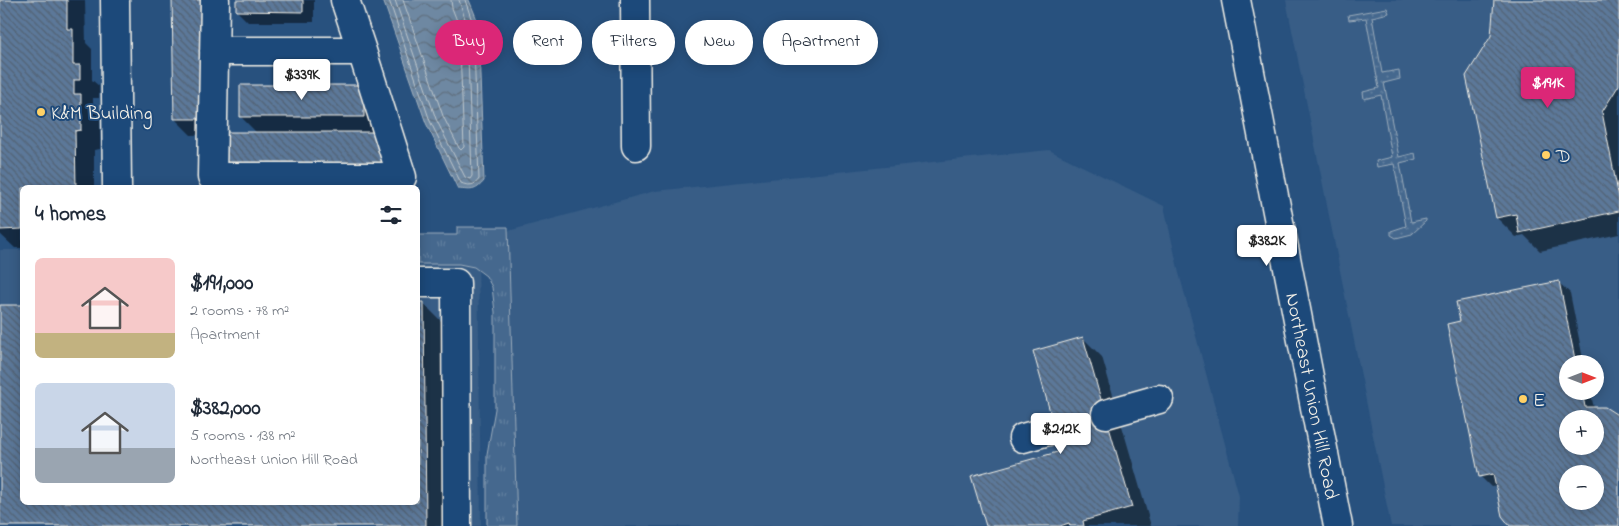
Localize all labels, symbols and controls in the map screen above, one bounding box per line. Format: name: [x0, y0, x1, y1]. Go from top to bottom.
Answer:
chip: Buy: [435, 20, 503, 65]
chip: Rent: [513, 20, 582, 65]
chip: Filters: [592, 20, 675, 65]
chip: New: [685, 20, 753, 65]
chip: Apartment: [763, 20, 878, 65]
pin: $339K: [267, 58, 337, 101]
text: $339K: [284, 63, 320, 87]
pin: $191K: [1513, 66, 1583, 109]
text: $191K: [1532, 71, 1564, 95]
place label: K&M Building: [51, 100, 152, 130]
marker: K&M Building: [35, 106, 47, 118]
place label: D: [1555, 143, 1571, 172]
marker: D: [1540, 149, 1552, 161]
text: 4 homes: [35, 200, 106, 230]
icon: filters: [377, 201, 405, 229]
pin: $382K: [1232, 224, 1302, 267]
text: $382K: [1248, 229, 1286, 253]
text: $191,000: [190, 269, 253, 299]
icon: home: [75, 278, 135, 338]
street label: Northeast Union Hill Road: [1276, 291, 1345, 502]
text: 2 rooms · 78 m²: [190, 299, 289, 323]
text: Apartment: [190, 323, 260, 347]
north arrow: [1559, 355, 1604, 400]
map controls: [1559, 355, 1604, 510]
place label: E: [1533, 387, 1545, 416]
marker: E: [1517, 393, 1529, 405]
text: $382,000: [190, 394, 261, 424]
icon: home: [75, 403, 135, 463]
button: +: [1559, 410, 1604, 455]
pin: $212K: [1026, 412, 1096, 455]
text: $212K: [1042, 417, 1080, 441]
text: 5 rooms · 138 m²: [190, 424, 296, 448]
text: Northeast Union Hill Road: [190, 448, 358, 472]
button: −: [1559, 465, 1604, 510]

